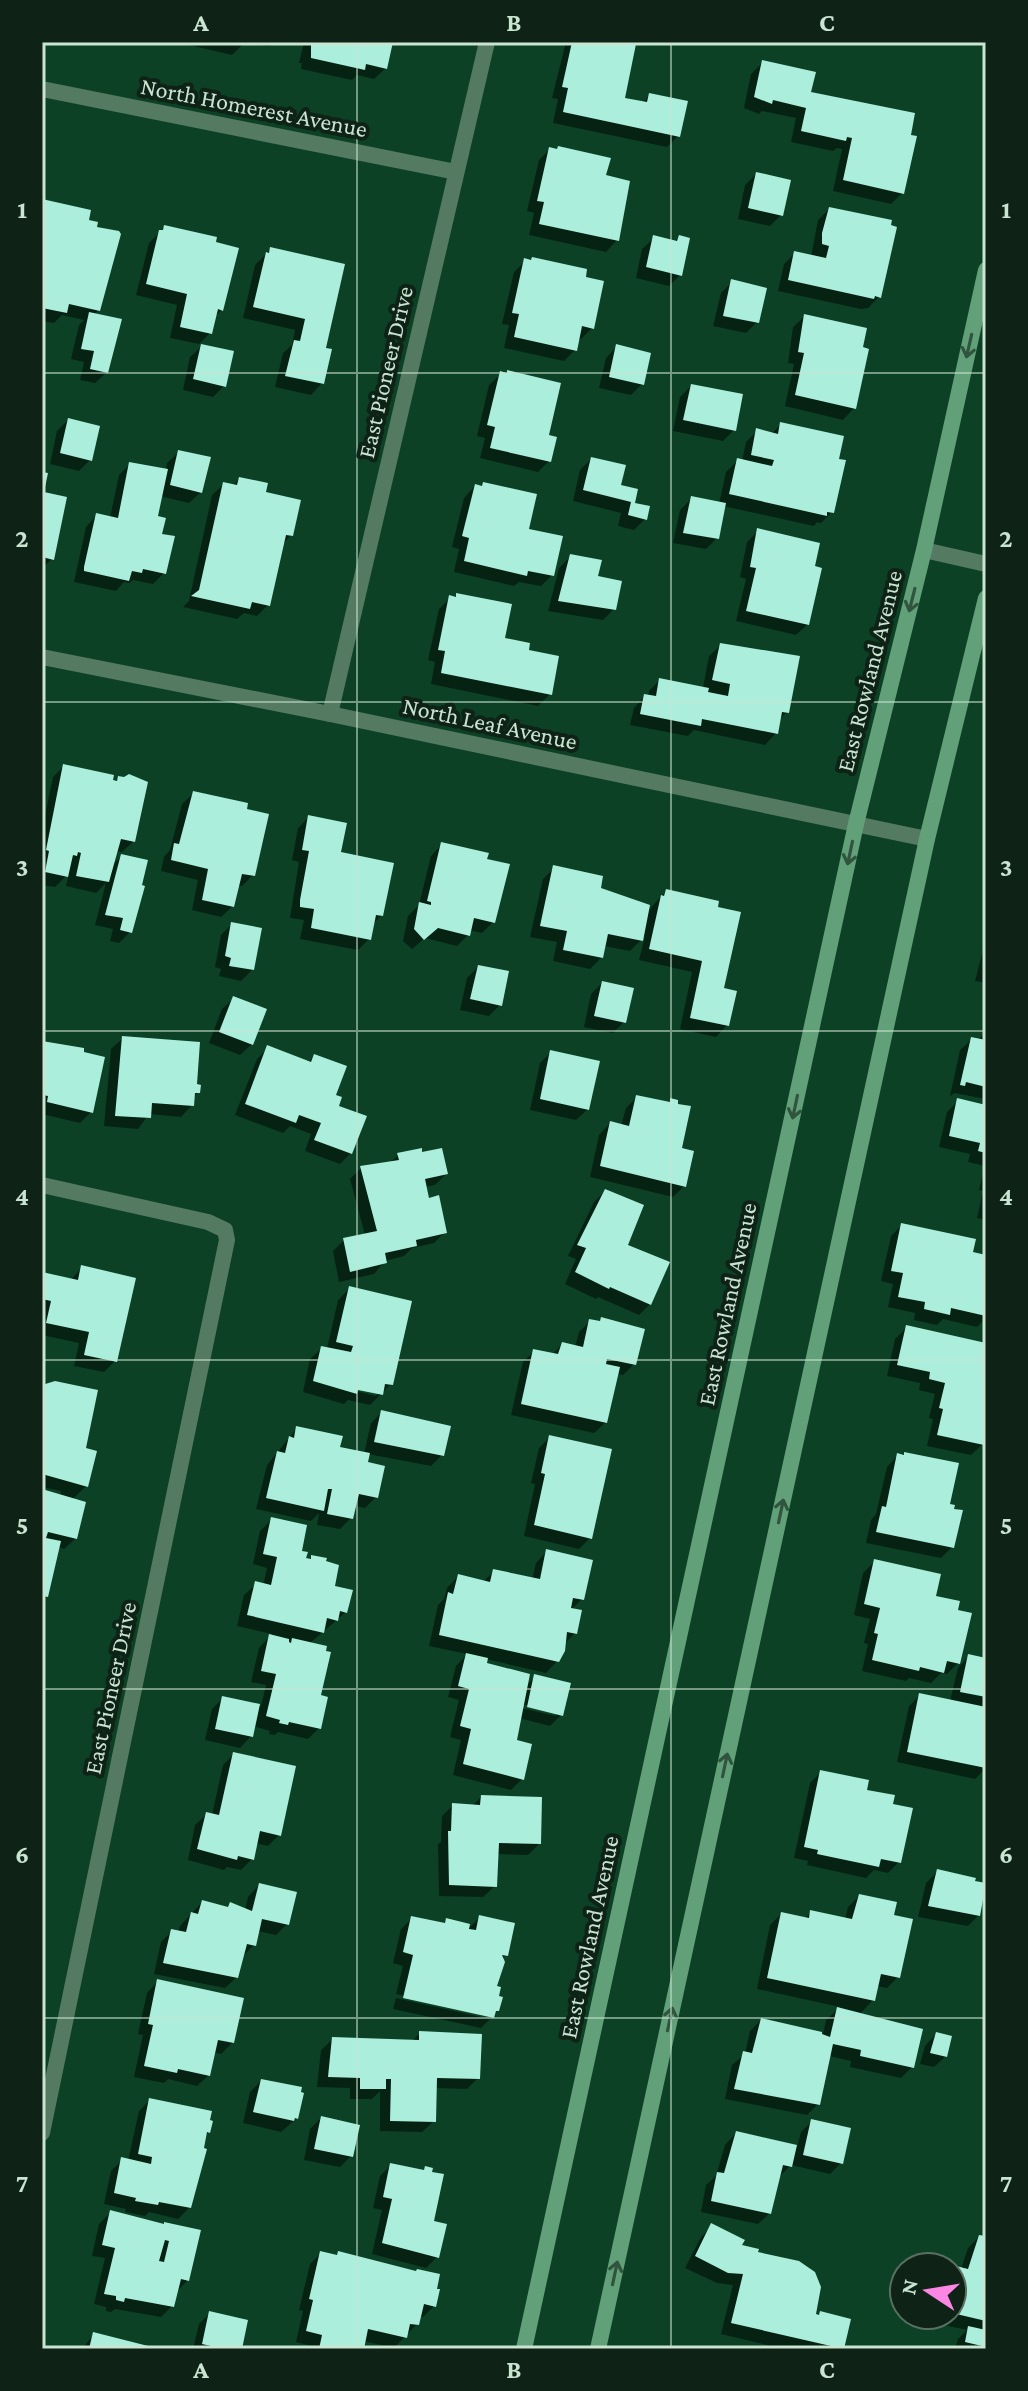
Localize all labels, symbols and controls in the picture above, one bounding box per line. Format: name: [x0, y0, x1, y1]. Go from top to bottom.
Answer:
text: A: [192, 8, 209, 37]
text: B: [506, 8, 522, 37]
text: C: [819, 8, 835, 37]
street label: North Homerest Avenue: [139, 72, 369, 142]
text: 1: [17, 195, 27, 224]
text: 1: [1001, 195, 1011, 224]
street label: East Pioneer Drive: [352, 283, 418, 461]
one-way arrow: [961, 333, 976, 359]
text: 2: [15, 524, 29, 553]
text: 2: [999, 524, 1013, 553]
street label: East Rowland Avenue: [831, 567, 907, 775]
one-way arrow: [903, 587, 918, 612]
street label: North Leaf Avenue: [400, 691, 580, 755]
one-way arrow: [842, 839, 857, 865]
text: 3: [16, 853, 28, 882]
text: 3: [1000, 853, 1012, 882]
one-way arrow: [787, 1093, 802, 1119]
text: 4: [15, 1182, 29, 1211]
text: 4: [999, 1182, 1013, 1211]
street label: East Rowland Avenue: [692, 1200, 762, 1408]
one-way arrow: [774, 1498, 789, 1524]
text: 5: [16, 1511, 28, 1540]
text: 5: [1000, 1511, 1012, 1540]
street label: East Pioneer Drive: [79, 1599, 141, 1777]
one-way arrow: [718, 1752, 733, 1778]
street label: East Rowland Avenue: [554, 1833, 624, 2041]
text: 6: [15, 1840, 29, 1869]
text: 6: [999, 1840, 1013, 1869]
one-way arrow: [663, 2006, 678, 2032]
text: 7: [16, 2169, 28, 2198]
text: 7: [1000, 2169, 1012, 2198]
north arrow: [888, 2251, 968, 2331]
one-way arrow: [608, 2260, 623, 2286]
text: N: [895, 2277, 923, 2297]
text: A: [192, 2355, 209, 2384]
text: B: [506, 2355, 522, 2384]
text: C: [819, 2355, 835, 2384]

